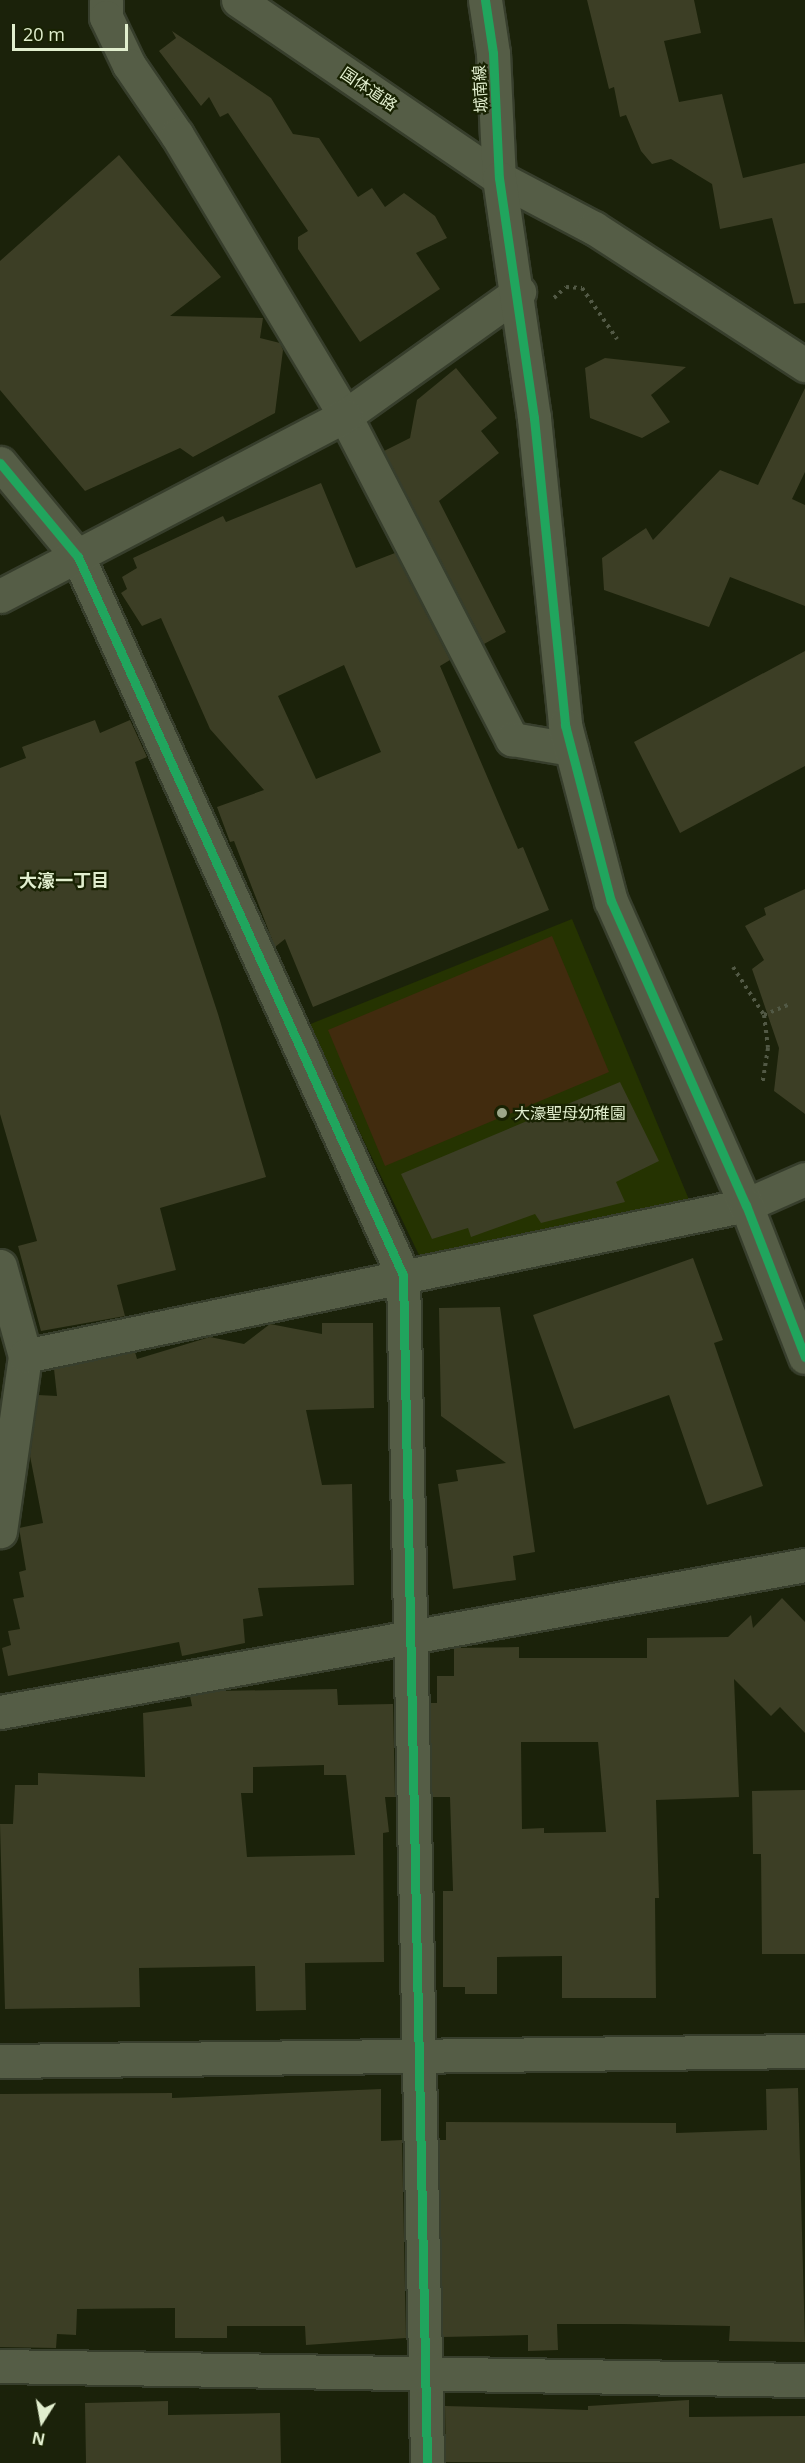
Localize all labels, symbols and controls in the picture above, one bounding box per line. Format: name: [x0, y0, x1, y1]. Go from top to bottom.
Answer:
scale bar: [15, 12, 130, 50]
text: 20 m: [23, 22, 65, 46]
street label: 国体道路: [337, 63, 401, 115]
street label: 城南線: [469, 65, 491, 113]
district label: 大濠一丁目: [19, 869, 109, 891]
place label: 大濠聖母幼稚園: [514, 1103, 626, 1123]
marker: 大濠聖母幼稚園: [495, 1106, 509, 1120]
north arrow: [12, 2391, 72, 2451]
text: N: [30, 2427, 47, 2451]

